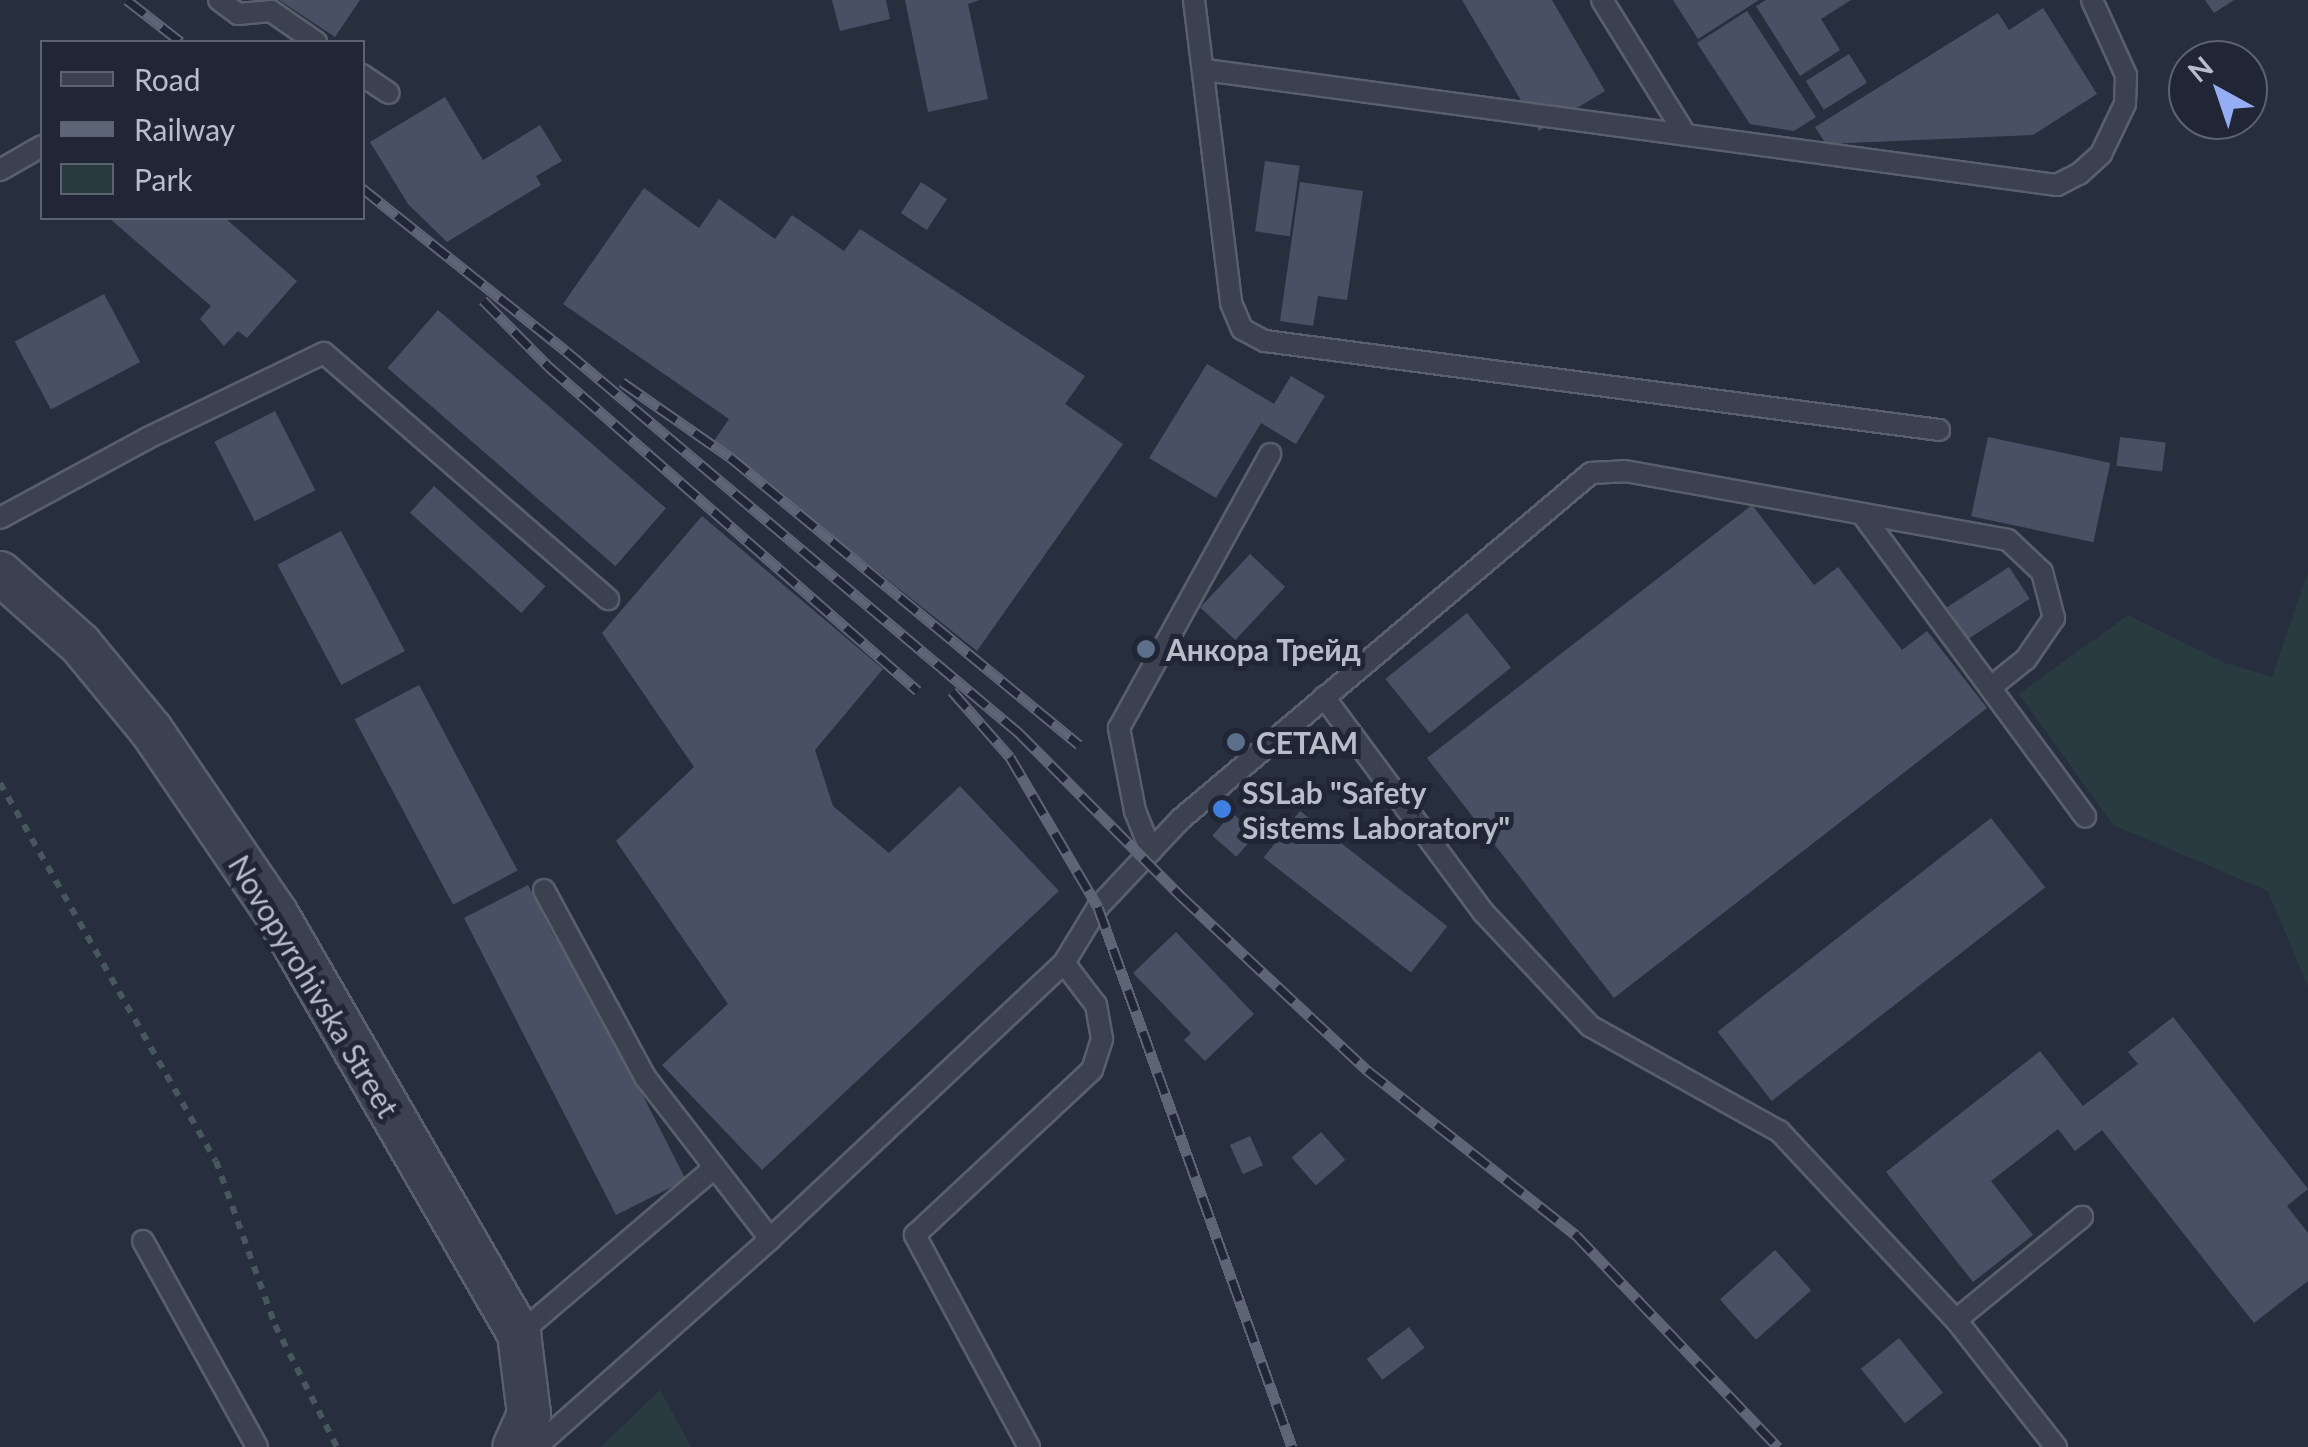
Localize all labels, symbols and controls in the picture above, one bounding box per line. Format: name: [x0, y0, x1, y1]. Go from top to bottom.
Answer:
legend: [40, 40, 365, 220]
north arrow: [2168, 40, 2268, 140]
text: N: [2181, 49, 2219, 89]
text: Road: [134, 61, 201, 97]
text: Railway: [134, 111, 235, 147]
text: Park: [134, 161, 193, 197]
place label: Анкора Трейд: [1166, 631, 1361, 667]
marker: Анкора Трейд: [1135, 638, 1157, 660]
place label: СЕТАМ: [1256, 724, 1358, 760]
marker: СЕТАМ: [1225, 731, 1247, 753]
place label: SSLab "Safety Sistems Laboratory": [1242, 774, 1510, 844]
marker: SSLab "Safety Sistems Laboratory": [1211, 798, 1233, 820]
street label: Novopyrohivska Street: [222, 848, 406, 1124]

